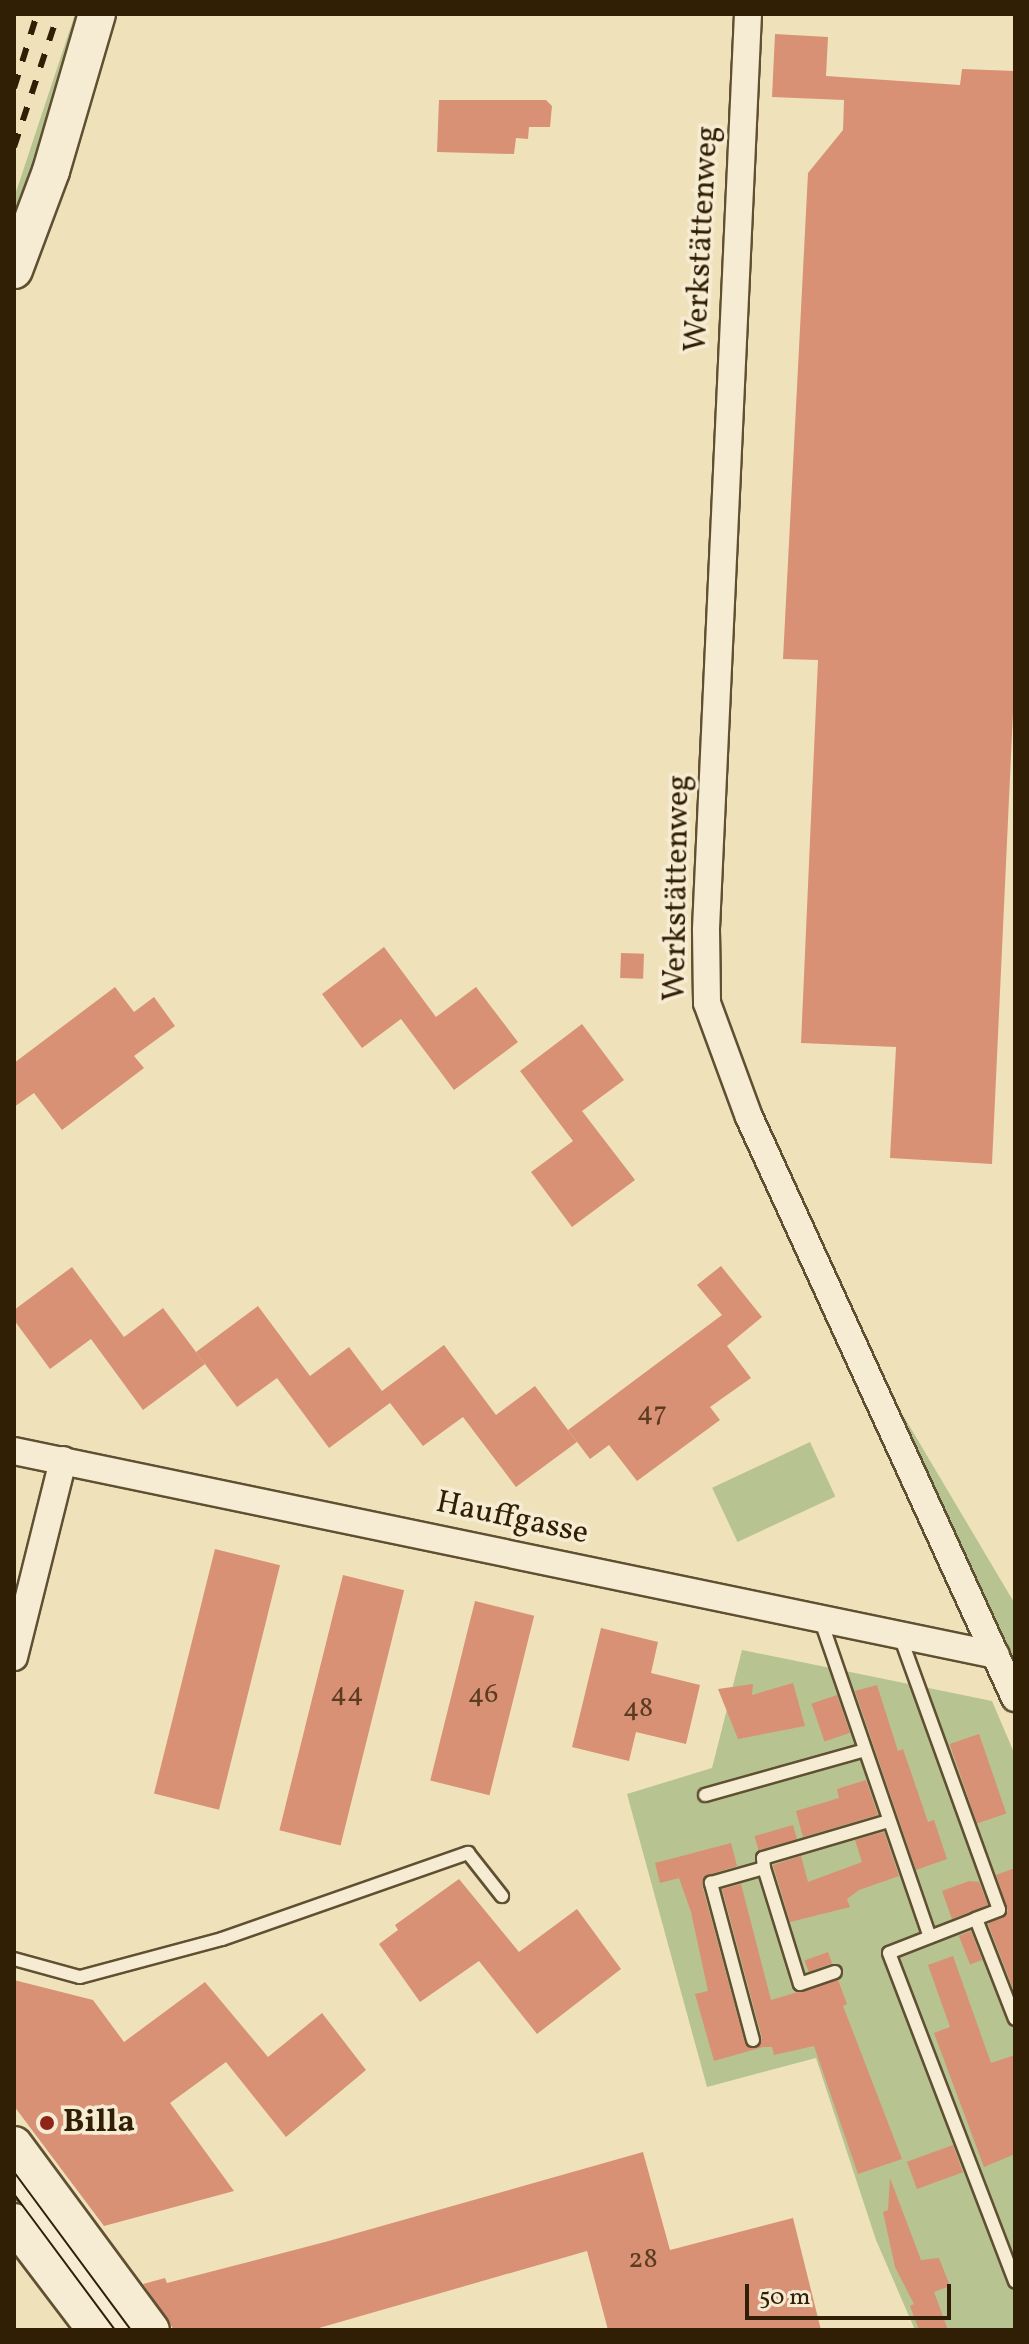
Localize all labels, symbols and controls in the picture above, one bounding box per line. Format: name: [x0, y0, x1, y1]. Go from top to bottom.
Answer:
street label: Werkstättenweg: [678, 125, 728, 353]
street label: Werkstättenweg: [657, 774, 699, 1002]
house number: 47: [637, 1396, 667, 1430]
street label: Hauffgasse: [432, 1484, 592, 1554]
house number: 44: [330, 1677, 364, 1711]
house number: 46: [468, 1678, 498, 1712]
house number: 48: [623, 1692, 653, 1726]
place label: Billa: [63, 2104, 135, 2142]
marker: Billa: [38, 2114, 56, 2132]
house number: 28: [628, 2243, 658, 2277]
scale bar: [749, 2268, 955, 2318]
text: 50 m: [759, 2281, 811, 2315]

